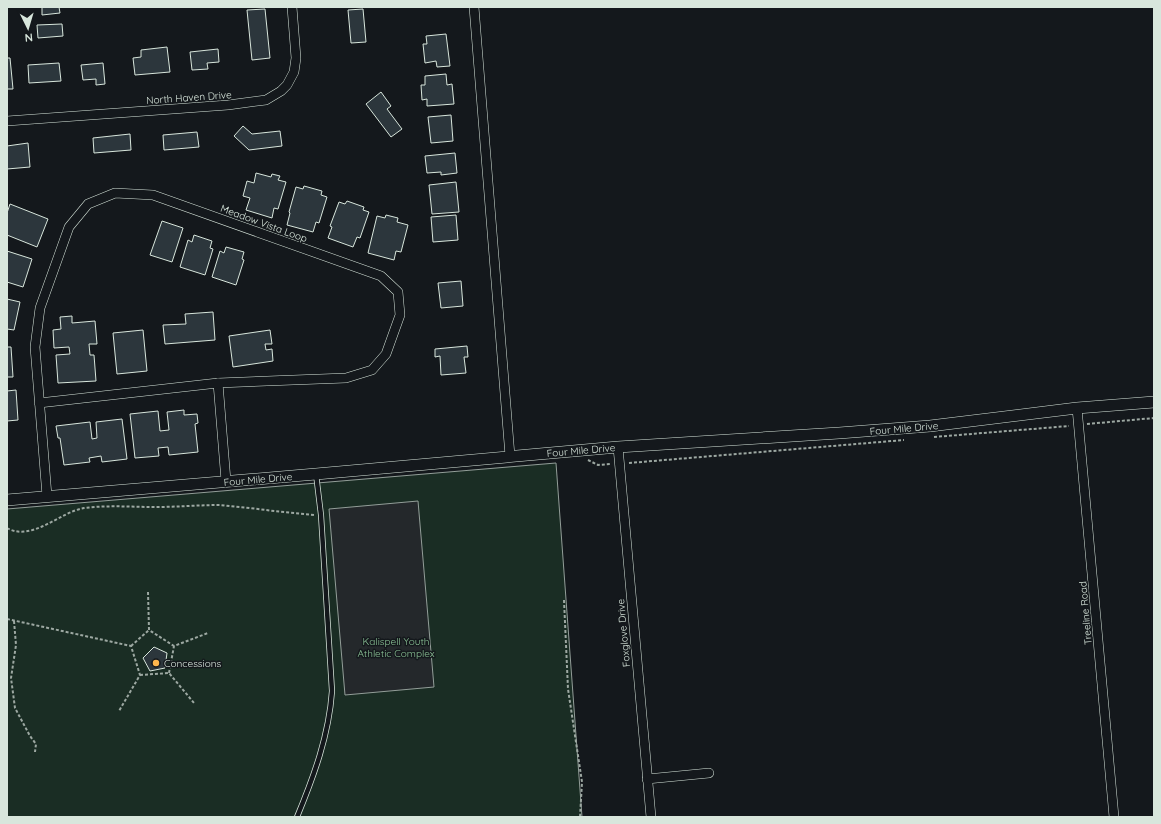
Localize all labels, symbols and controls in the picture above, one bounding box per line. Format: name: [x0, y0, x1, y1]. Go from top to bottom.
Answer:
north arrow: [8, 8, 48, 48]
text: N: [24, 31, 34, 45]
street label: North Haven Drive: [146, 88, 233, 107]
street label: Meadow Vista Loop: [219, 202, 309, 245]
street label: Four Mile Drive: [869, 419, 939, 438]
street label: Four Mile Drive: [546, 441, 616, 460]
street label: Four Mile Drive: [223, 470, 293, 489]
street label: Treeline Road: [1076, 581, 1095, 645]
street label: Foxglove Drive: [614, 598, 633, 668]
park label: Kalispell Youth Athletic Complex: [357, 635, 435, 660]
place label: Concessions: [164, 657, 222, 670]
marker: Concessions: [151, 658, 161, 668]

